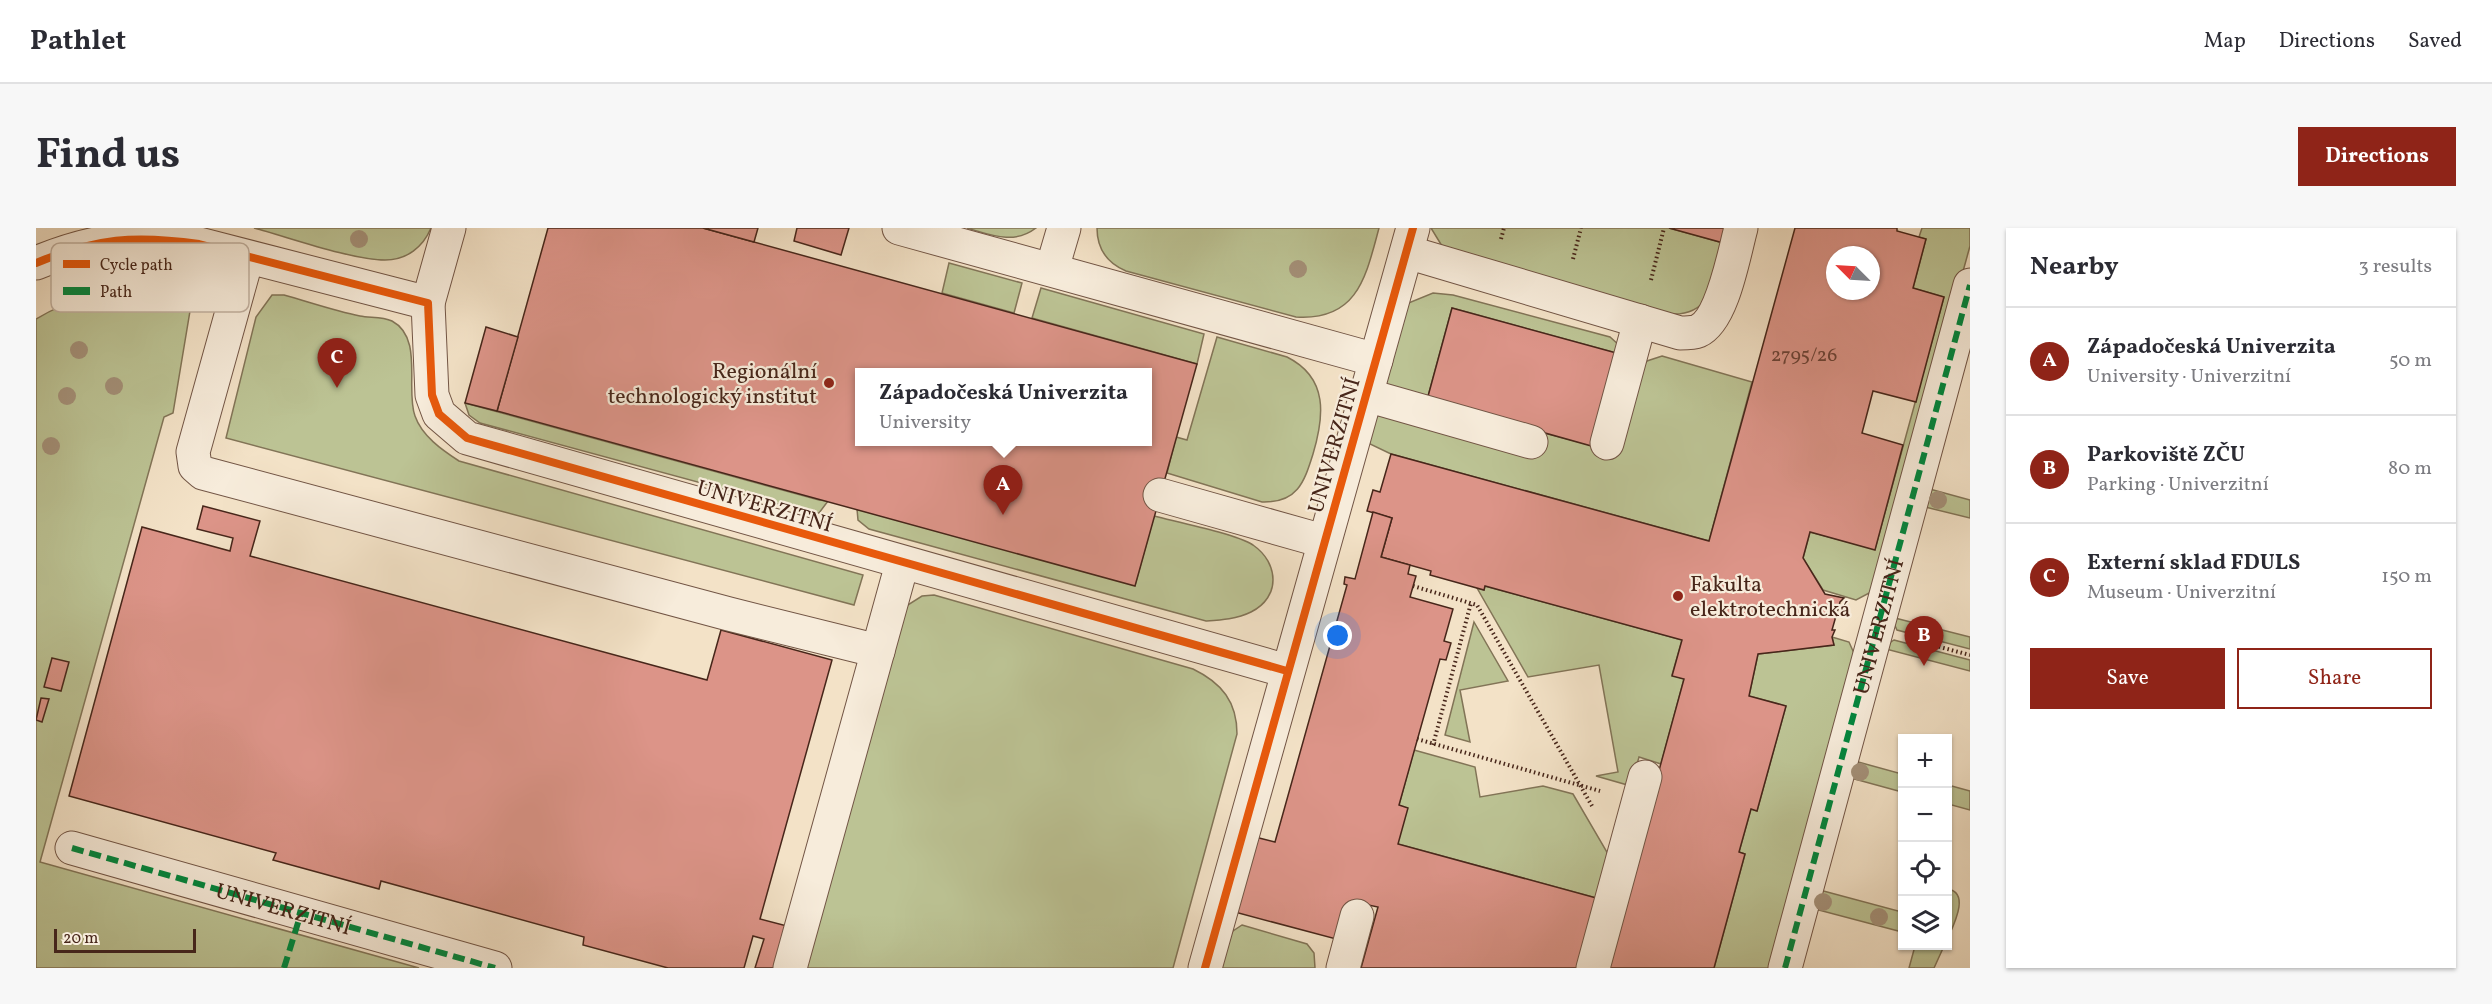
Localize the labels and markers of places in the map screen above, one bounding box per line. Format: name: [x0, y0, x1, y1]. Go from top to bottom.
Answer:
pin: C: [318, 338, 356, 388]
place label: Regionální technologický institut: [608, 357, 817, 413]
marker: Regionální technologický institut: [822, 376, 836, 390]
pin: A: [984, 466, 1022, 515]
place label: Fakulta elektrotechnická: [1690, 570, 1850, 626]
marker: Fakulta elektrotechnická: [1671, 589, 1685, 603]
pin: B: [1904, 616, 1944, 666]

